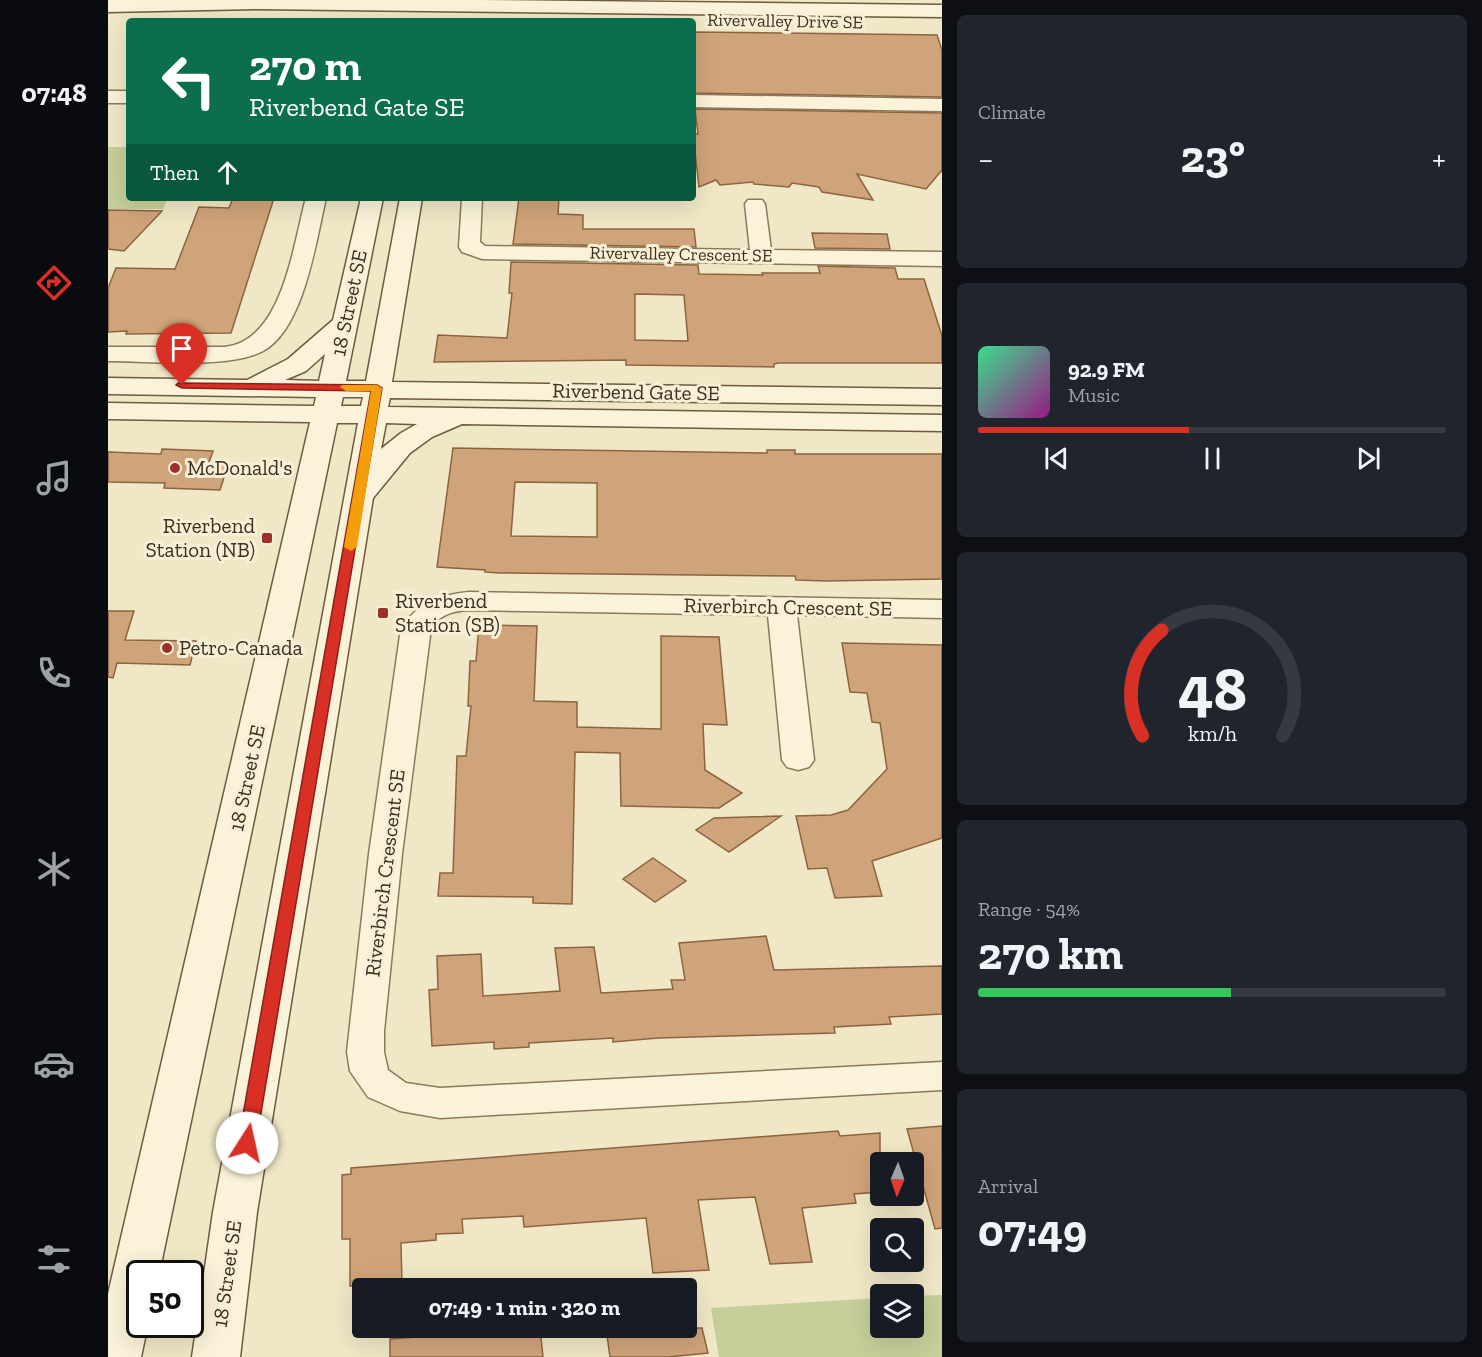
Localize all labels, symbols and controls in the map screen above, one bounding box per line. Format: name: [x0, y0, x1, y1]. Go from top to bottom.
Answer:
street label: Rivervalley Drive SE: [707, 9, 863, 33]
text: 270 m: [249, 40, 361, 91]
icon: left: [150, 42, 228, 120]
text: 07:48: [21, 77, 87, 109]
text: Riverbend Gate SE: [249, 91, 465, 123]
text: Climate: [978, 100, 1046, 124]
text: 23°: [1181, 130, 1245, 184]
text: −: [978, 139, 993, 178]
text: +: [1432, 139, 1446, 178]
icon: ahead: [211, 156, 244, 189]
text: Then: [150, 159, 199, 186]
street label: Rivervalley Crescent SE: [589, 241, 773, 267]
street label: 18 Street SE: [325, 248, 372, 358]
icon: directions: [33, 262, 75, 304]
pin: [156, 323, 207, 385]
icon: arrive: [165, 332, 198, 365]
text: 92.9 FM: [1068, 356, 1145, 383]
street label: Riverbend Gate SE: [552, 378, 720, 405]
text: Music: [1068, 383, 1120, 407]
icon: previous: [1040, 442, 1073, 475]
icon: pause: [1196, 442, 1229, 475]
icon: next: [1352, 442, 1385, 475]
place label: McDonald's: [187, 455, 292, 480]
icon: music: [33, 457, 75, 499]
marker: McDonald's: [168, 461, 182, 475]
place label: Riverbend Station (NB): [146, 513, 255, 562]
marker: Riverbend Station (NB): [260, 531, 274, 545]
place label: Riverbend Station (SB): [395, 588, 500, 637]
street label: Riverbirch Crescent SE: [683, 592, 893, 621]
marker: Riverbend Station (SB): [376, 606, 390, 620]
place label: Petro-Canada: [179, 635, 303, 660]
marker: Petro-Canada: [160, 641, 174, 655]
text: 48: [1177, 651, 1247, 726]
icon: phone: [33, 652, 75, 694]
text: km/h: [1188, 721, 1236, 746]
street label: 18 Street SE: [223, 723, 270, 833]
street label: Riverbirch Crescent SE: [359, 768, 410, 978]
icon: climate: [33, 848, 75, 890]
text: Range · 54%: [978, 897, 1080, 921]
text: 270 km: [978, 927, 1123, 981]
icon: car: [33, 1043, 75, 1085]
position arrow: [215, 1111, 279, 1175]
north arrow: [870, 1152, 924, 1206]
map controls: [870, 1152, 924, 1338]
text: Arrival: [978, 1174, 1038, 1198]
text: 07:49: [978, 1204, 1087, 1258]
button: search: [870, 1218, 924, 1272]
street label: 18 Street SE: [207, 1219, 246, 1329]
icon: filters: [33, 1238, 75, 1280]
speed limit sign: 50: [126, 1260, 204, 1338]
button: layers: [870, 1284, 924, 1338]
text: 07:49 · 1 min · 320 m: [429, 1294, 620, 1321]

